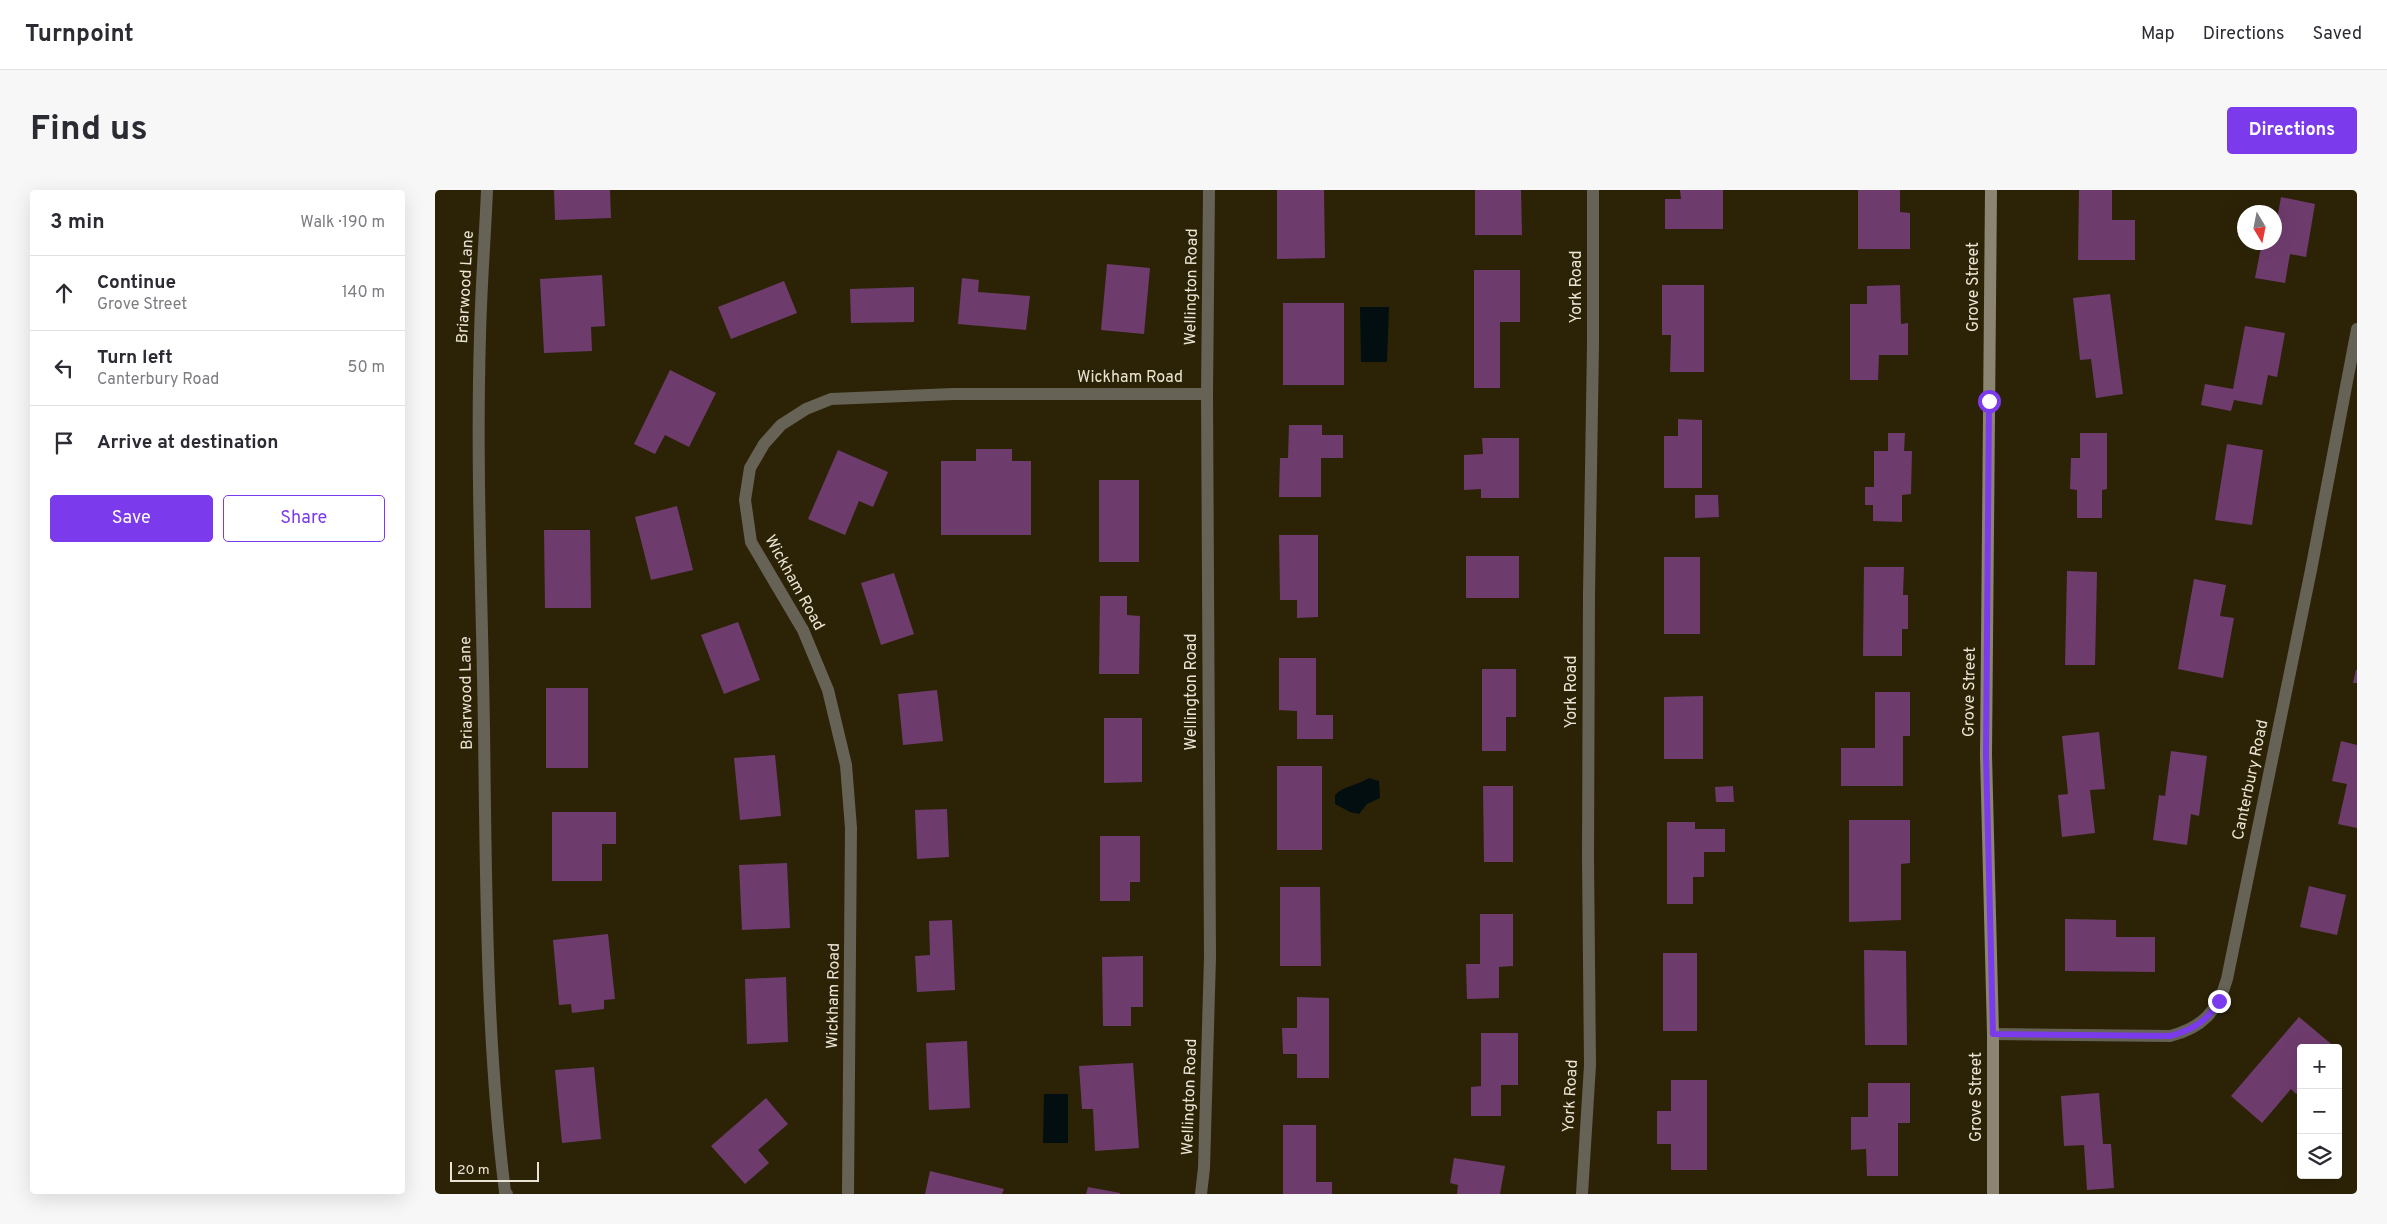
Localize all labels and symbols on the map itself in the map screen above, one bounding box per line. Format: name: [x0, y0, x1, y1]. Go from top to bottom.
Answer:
north arrow: [2237, 205, 2282, 250]
street label: Wellington Road: [1181, 228, 1203, 346]
street label: Briarwood Lane: [453, 230, 479, 344]
street label: Grove Street: [1964, 242, 1984, 332]
street label: York Road: [1567, 250, 1587, 324]
street label: Wickham Road: [1077, 368, 1183, 388]
route start: [1978, 390, 2001, 413]
street label: Wickham Road: [760, 532, 828, 634]
street label: Wellington Road: [1182, 634, 1202, 750]
street label: Briarwood Lane: [456, 636, 478, 750]
street label: Grove Street: [1959, 647, 1981, 737]
street label: York Road: [1562, 655, 1582, 729]
street label: Canterbury Road: [2229, 718, 2273, 842]
street label: Wickham Road: [823, 943, 845, 1049]
route end: [2208, 990, 2231, 1013]
street label: Wellington Road: [1178, 1038, 1202, 1156]
street label: Grove Street: [1967, 1052, 1987, 1142]
street label: York Road: [1559, 1059, 1583, 1133]
scale bar: [450, 1159, 539, 1182]

